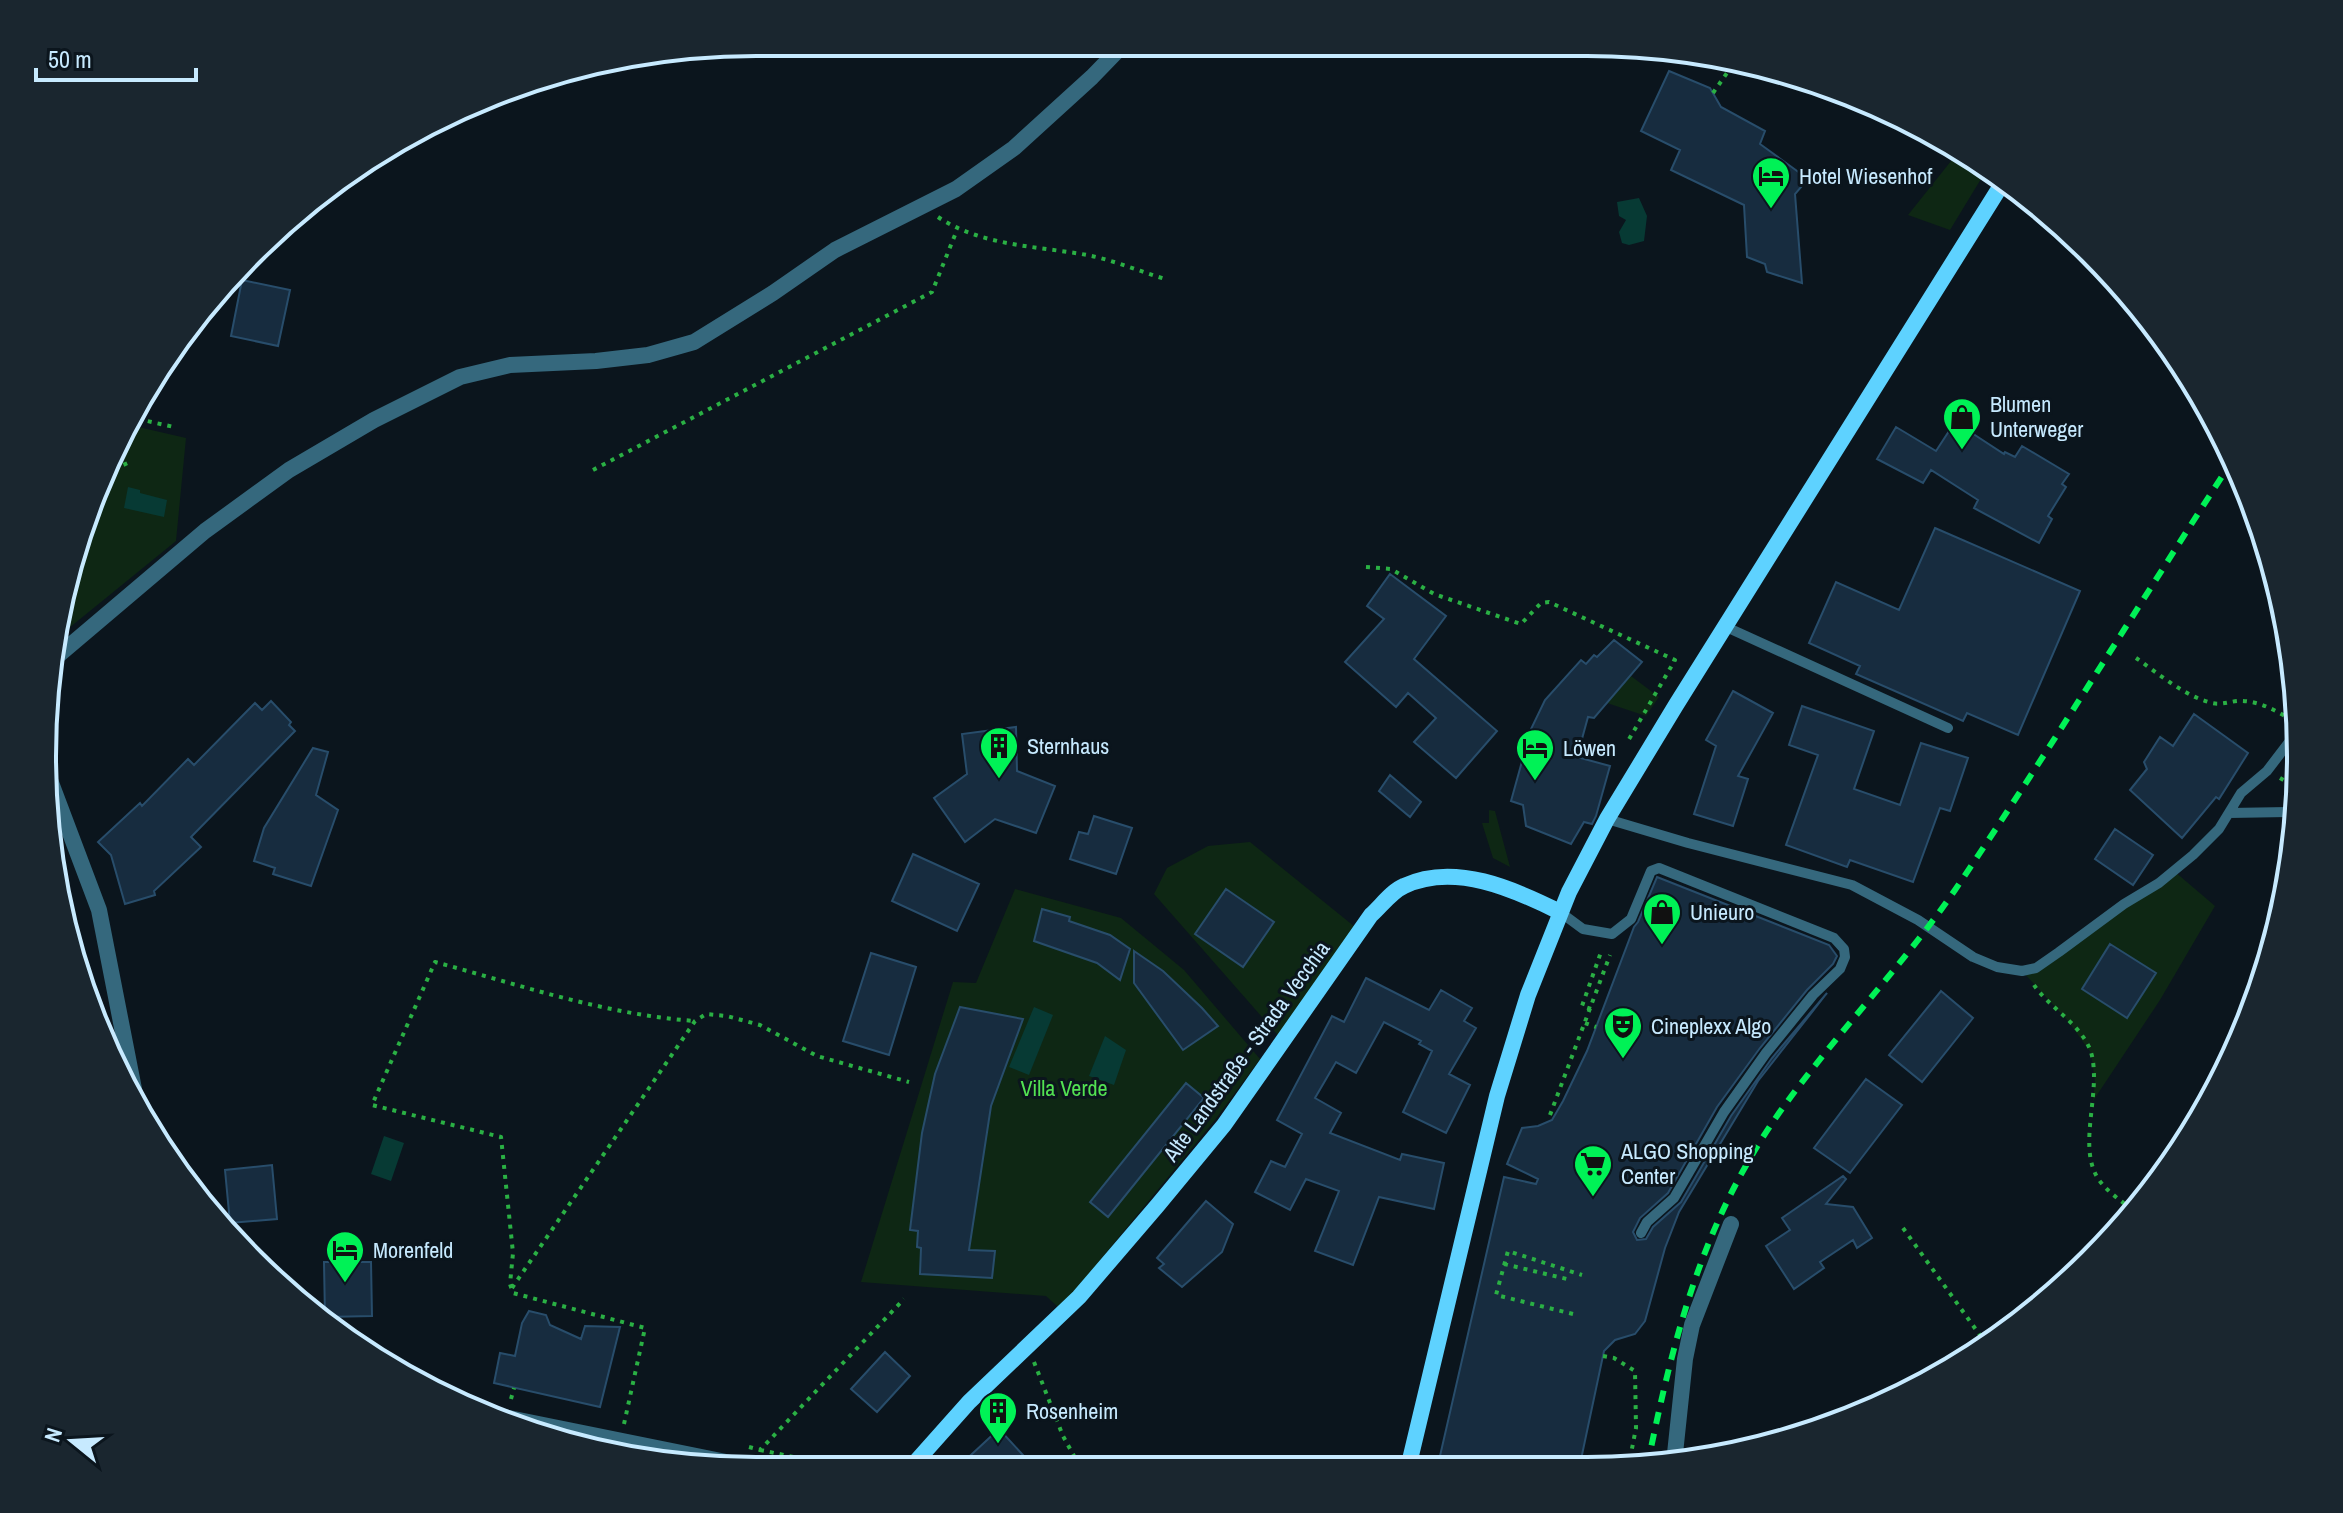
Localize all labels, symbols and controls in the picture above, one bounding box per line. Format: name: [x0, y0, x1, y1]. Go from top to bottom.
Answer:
scale bar: [36, 32, 196, 82]
text: 50 m: [48, 43, 92, 75]
hotel icon: Hotel Wiesenhof: [1750, 155, 1792, 210]
place label: Hotel Wiesenhof: [1799, 161, 1933, 191]
place label: Blumen Unterweger: [1990, 389, 2083, 444]
shop icon: Blumen Unterweger: [1941, 396, 1983, 451]
building icon: Sternhaus: [978, 725, 1020, 780]
hotel icon: Löwen: [1514, 727, 1556, 782]
place label: Sternhaus: [1027, 731, 1109, 761]
place label: Löwen: [1563, 733, 1616, 763]
shop icon: Unieuro: [1641, 891, 1683, 946]
place label: Unieuro: [1690, 897, 1754, 927]
street label: Alte Landstraße - Strada Vecchia: [1155, 935, 1336, 1168]
theatre icon: Cineplexx Algo: [1602, 1005, 1644, 1060]
place label: Cineplexx Algo: [1651, 1011, 1771, 1041]
park label: Villa Verde: [1021, 1073, 1107, 1103]
place label: ALGO Shopping Center: [1620, 1136, 1753, 1191]
supermarket icon: ALGO Shopping Center: [1572, 1143, 1614, 1198]
hotel icon: Morenfeld: [324, 1229, 366, 1284]
place label: Morenfeld: [373, 1235, 453, 1265]
building icon: Rosenheim: [977, 1390, 1019, 1445]
place label: Rosenheim: [1026, 1396, 1118, 1426]
north arrow: [32, 1401, 112, 1481]
text: N: [37, 1424, 69, 1446]

